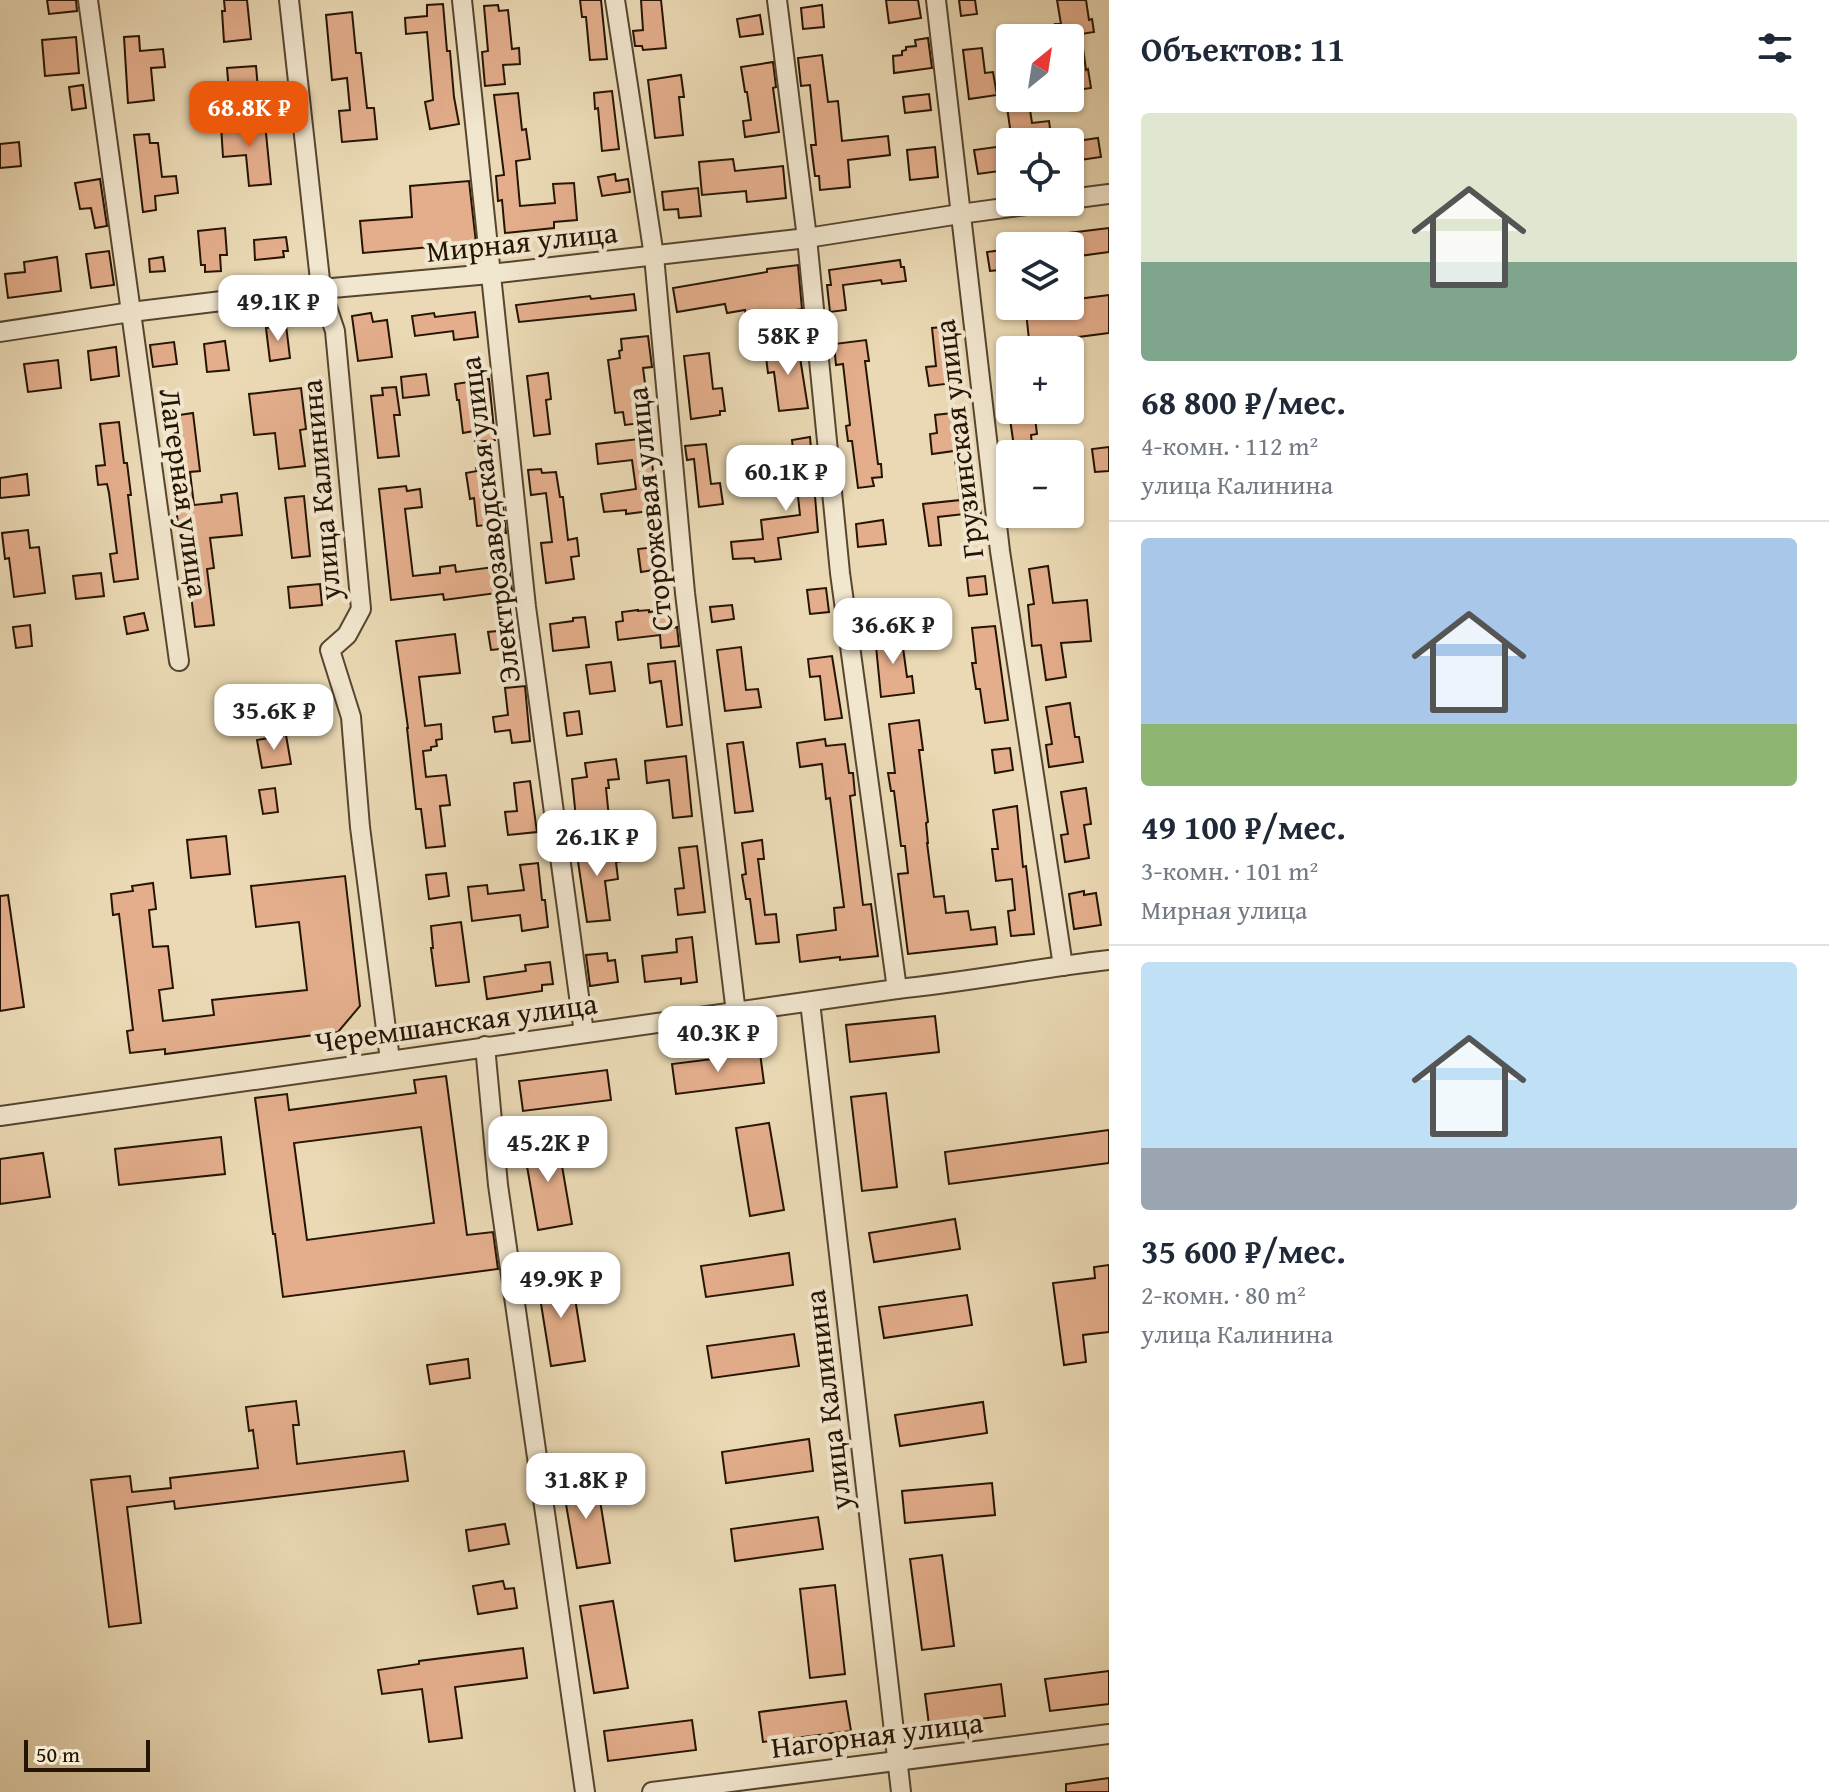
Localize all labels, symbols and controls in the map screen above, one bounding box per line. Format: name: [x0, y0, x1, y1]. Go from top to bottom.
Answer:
north arrow: [996, 24, 1084, 112]
map controls: [996, 24, 1084, 528]
text: Объектов: 11: [1141, 24, 1345, 73]
icon: filters: [1753, 26, 1797, 70]
pin: 68.8K ₽: [175, 81, 323, 149]
text: 68.8K ₽: [207, 87, 291, 126]
button: locate: [996, 128, 1084, 216]
icon: home: [1397, 165, 1541, 309]
street label: Мирная улица: [424, 209, 620, 273]
button: layers: [996, 232, 1084, 320]
pin: 49.1K ₽: [204, 275, 352, 343]
text: 49.1K ₽: [236, 281, 320, 320]
pin: 58K ₽: [732, 309, 844, 377]
text: 58K ₽: [757, 315, 819, 354]
street label: Грузинская улица: [921, 316, 994, 561]
button: +: [996, 336, 1084, 424]
street label: Электрозаводская улица: [447, 353, 531, 686]
street label: улица Калинина: [288, 377, 352, 603]
text: 68 800 ₽/мес.: [1141, 377, 1346, 426]
street label: Сторожевая улица: [614, 384, 684, 633]
street label: Лагерная улица: [149, 385, 222, 601]
text: 4-комн. · 112 m²: [1141, 426, 1318, 465]
button: −: [996, 440, 1084, 528]
pin: 60.1K ₽: [712, 445, 860, 513]
text: 60.1K ₽: [744, 451, 828, 490]
text: улица Калинина: [1141, 465, 1333, 504]
icon: home: [1397, 590, 1541, 734]
pin: 36.6K ₽: [819, 598, 967, 666]
text: 36.6K ₽: [851, 604, 935, 643]
pin: 35.6K ₽: [200, 684, 348, 752]
text: 35.6K ₽: [232, 690, 316, 729]
text: 49 100 ₽/мес.: [1141, 802, 1346, 851]
pin: 26.1K ₽: [523, 810, 671, 878]
text: 26.1K ₽: [555, 816, 639, 855]
text: 3-комн. · 101 m²: [1141, 851, 1318, 890]
text: Мирная улица: [1141, 890, 1307, 929]
street label: Черемшанская улица: [312, 980, 601, 1064]
pin: 40.3K ₽: [644, 1006, 792, 1074]
text: 40.3K ₽: [676, 1012, 760, 1051]
icon: home: [1397, 1014, 1541, 1158]
pin: 45.2K ₽: [474, 1116, 622, 1184]
text: 45.2K ₽: [506, 1122, 590, 1161]
text: 35 600 ₽/мес.: [1141, 1226, 1346, 1275]
pin: 49.9K ₽: [487, 1252, 635, 1320]
text: 49.9K ₽: [519, 1258, 603, 1297]
text: 2-комн. · 80 m²: [1141, 1275, 1306, 1314]
street label: улица Калинина: [792, 1287, 862, 1514]
text: улица Калинина: [1141, 1314, 1333, 1353]
pin: 31.8K ₽: [512, 1453, 660, 1521]
text: 31.8K ₽: [544, 1459, 628, 1498]
street label: Нагорная улица: [769, 1699, 986, 1769]
scale bar: [24, 1736, 150, 1772]
text: 50 m: [36, 1738, 80, 1770]

